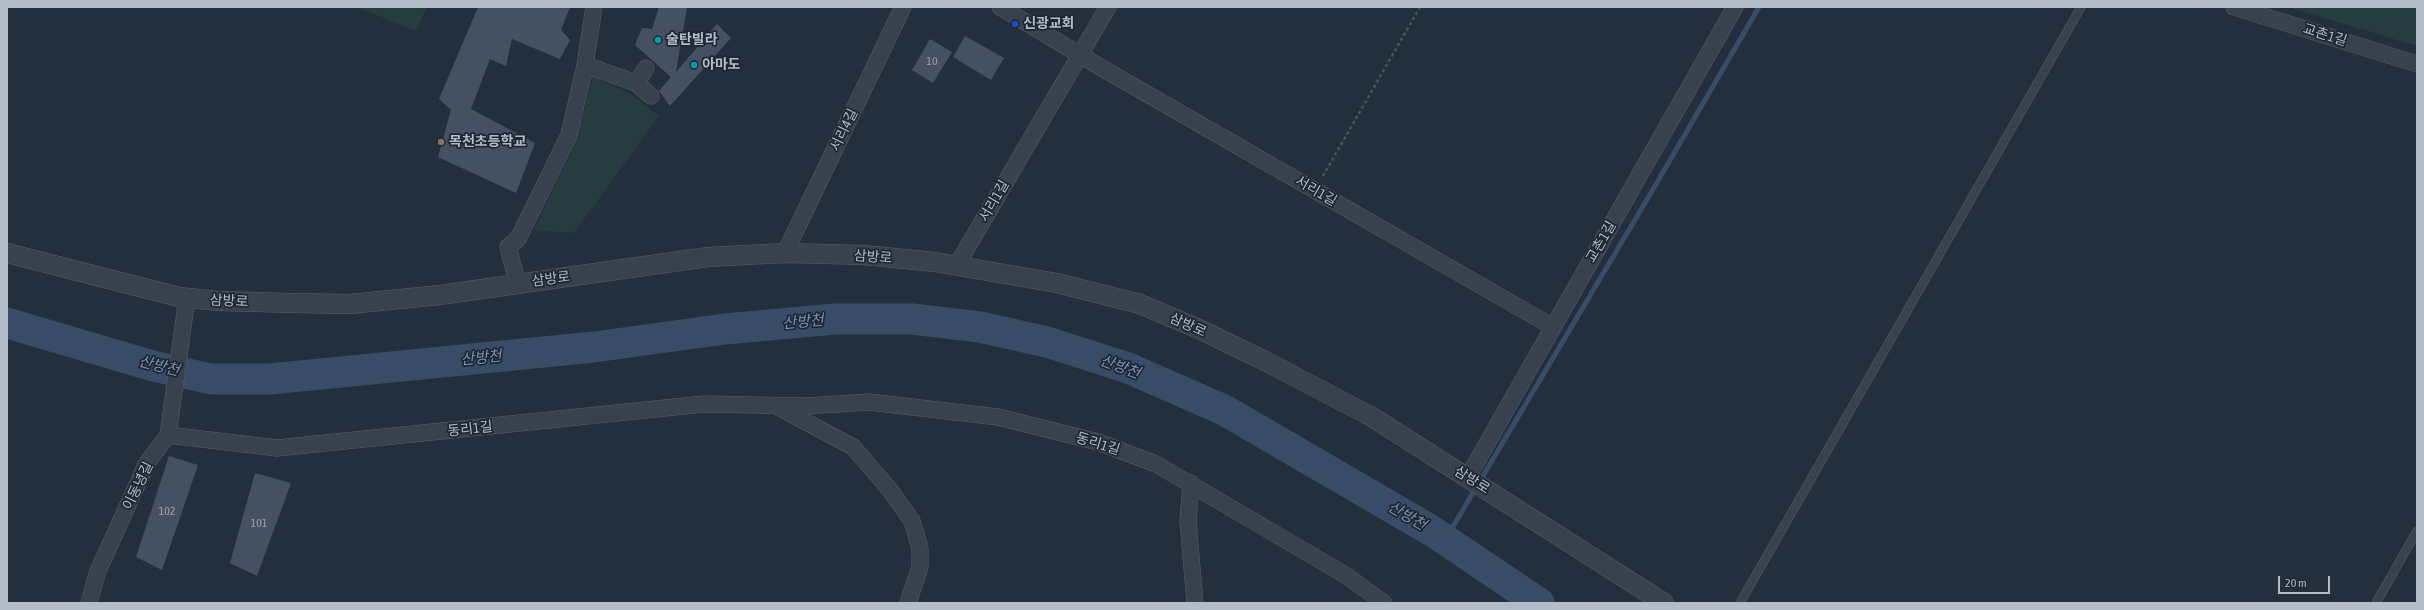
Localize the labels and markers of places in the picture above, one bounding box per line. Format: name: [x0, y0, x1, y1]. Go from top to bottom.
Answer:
place label: 신광교회: [1023, 16, 1075, 32]
marker: 신광교회: [1010, 19, 1020, 29]
place label: 술탄빌라: [666, 32, 718, 48]
marker: 술탄빌라: [653, 35, 663, 45]
place label: 아마도: [702, 57, 741, 73]
marker: 아마도: [689, 60, 699, 70]
place label: 목천초등학교: [449, 134, 526, 150]
marker: 목천초등학교: [436, 137, 446, 147]

